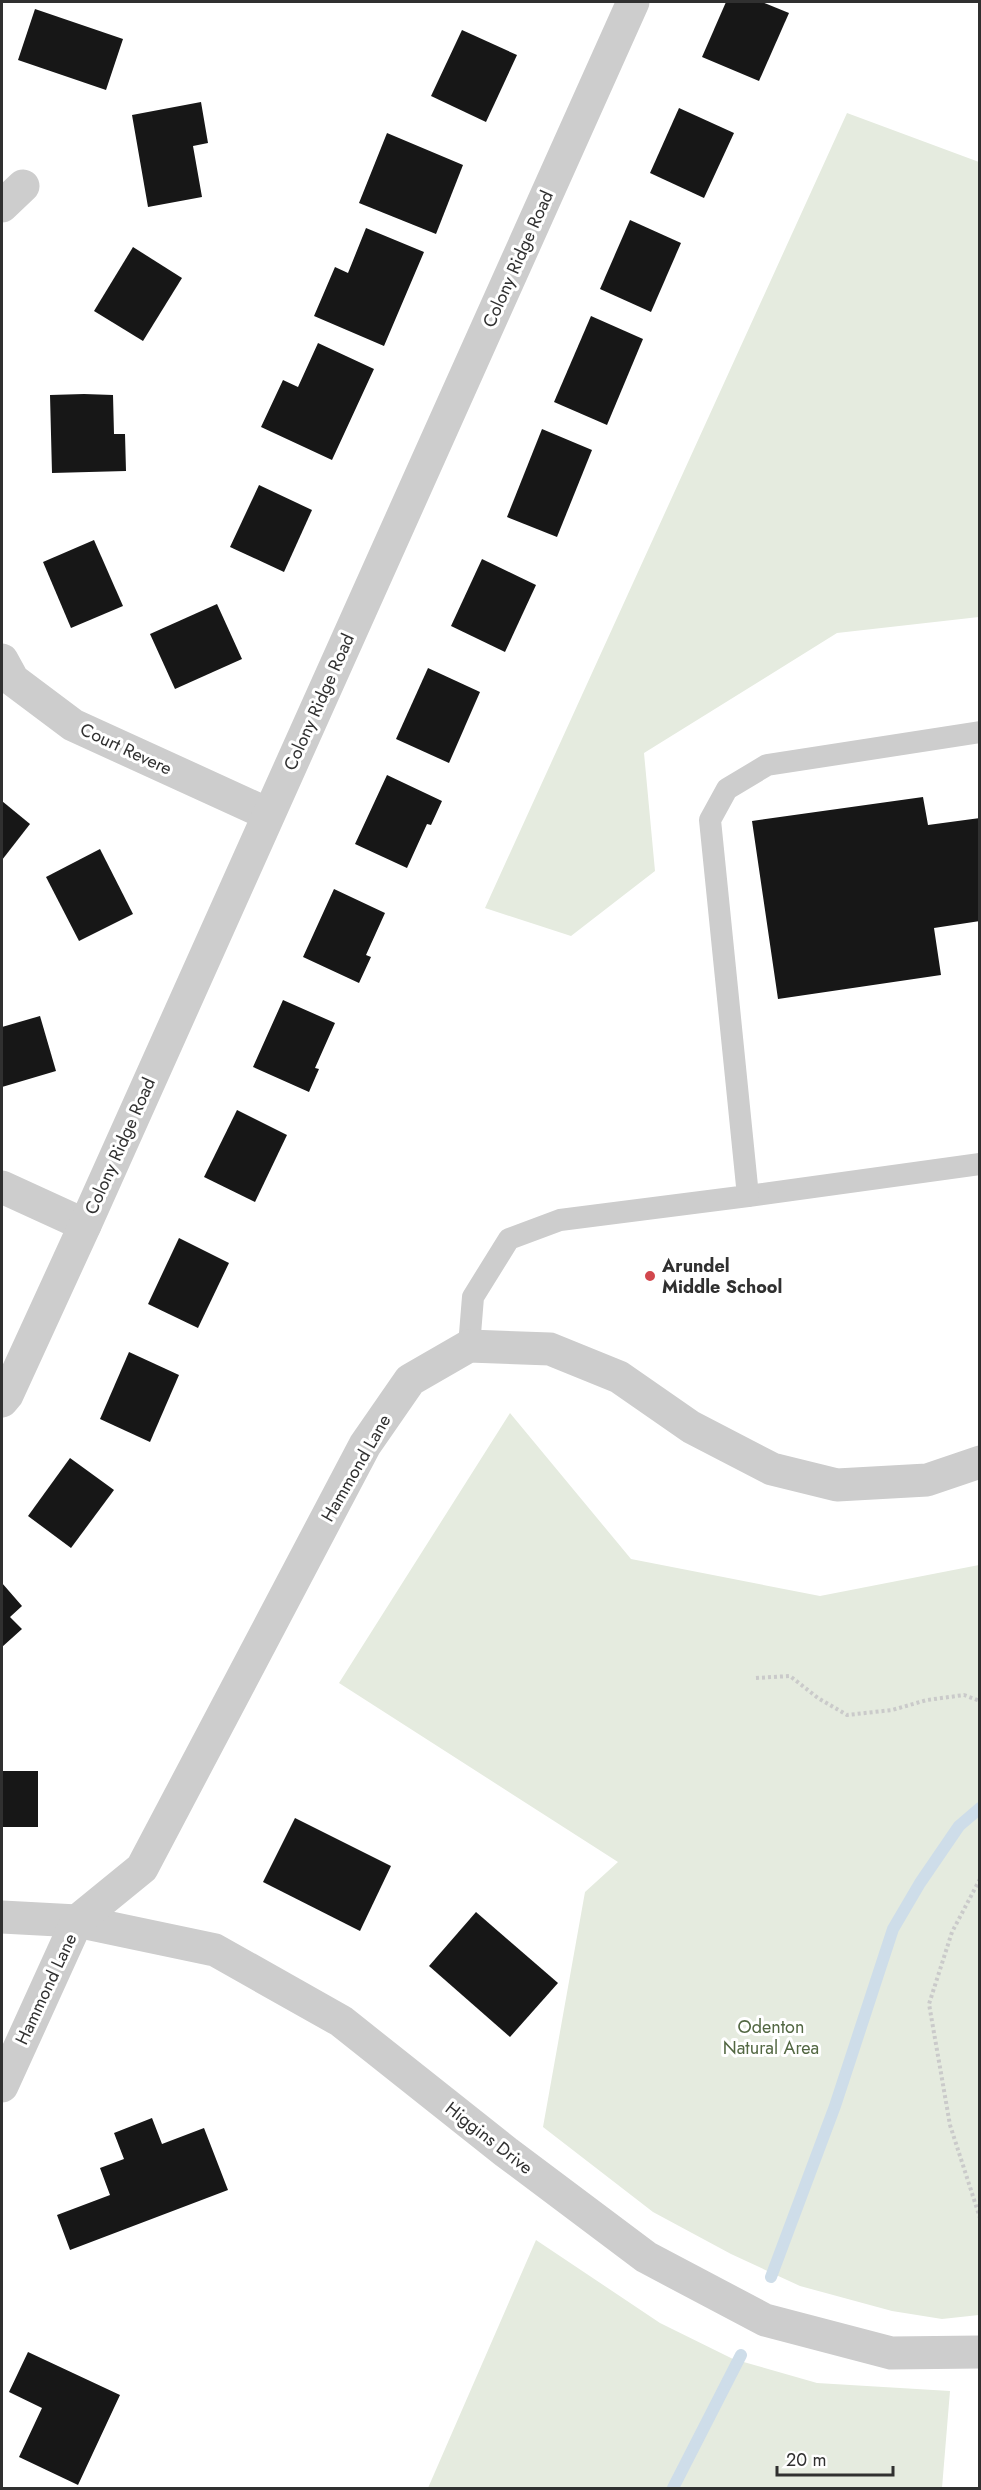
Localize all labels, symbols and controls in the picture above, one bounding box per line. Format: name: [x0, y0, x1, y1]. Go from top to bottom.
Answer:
street label: Colony Ridge Road: [476, 186, 560, 332]
street label: Colony Ridge Road: [277, 629, 361, 775]
street label: Court Revere: [76, 716, 176, 782]
street label: Colony Ridge Road: [78, 1073, 162, 1219]
place label: Arundel Middle School: [661, 1253, 782, 1300]
marker: Arundel Middle School: [643, 1269, 657, 1283]
street label: Hammond Lane: [315, 1410, 397, 1526]
street label: Hammond Lane: [9, 1929, 83, 2049]
park label: Odenton Natural Area: [723, 2014, 819, 2061]
street label: Higgins Drive: [440, 2095, 538, 2181]
scale bar: [777, 2439, 892, 2477]
text: 20 m: [786, 2447, 826, 2473]

